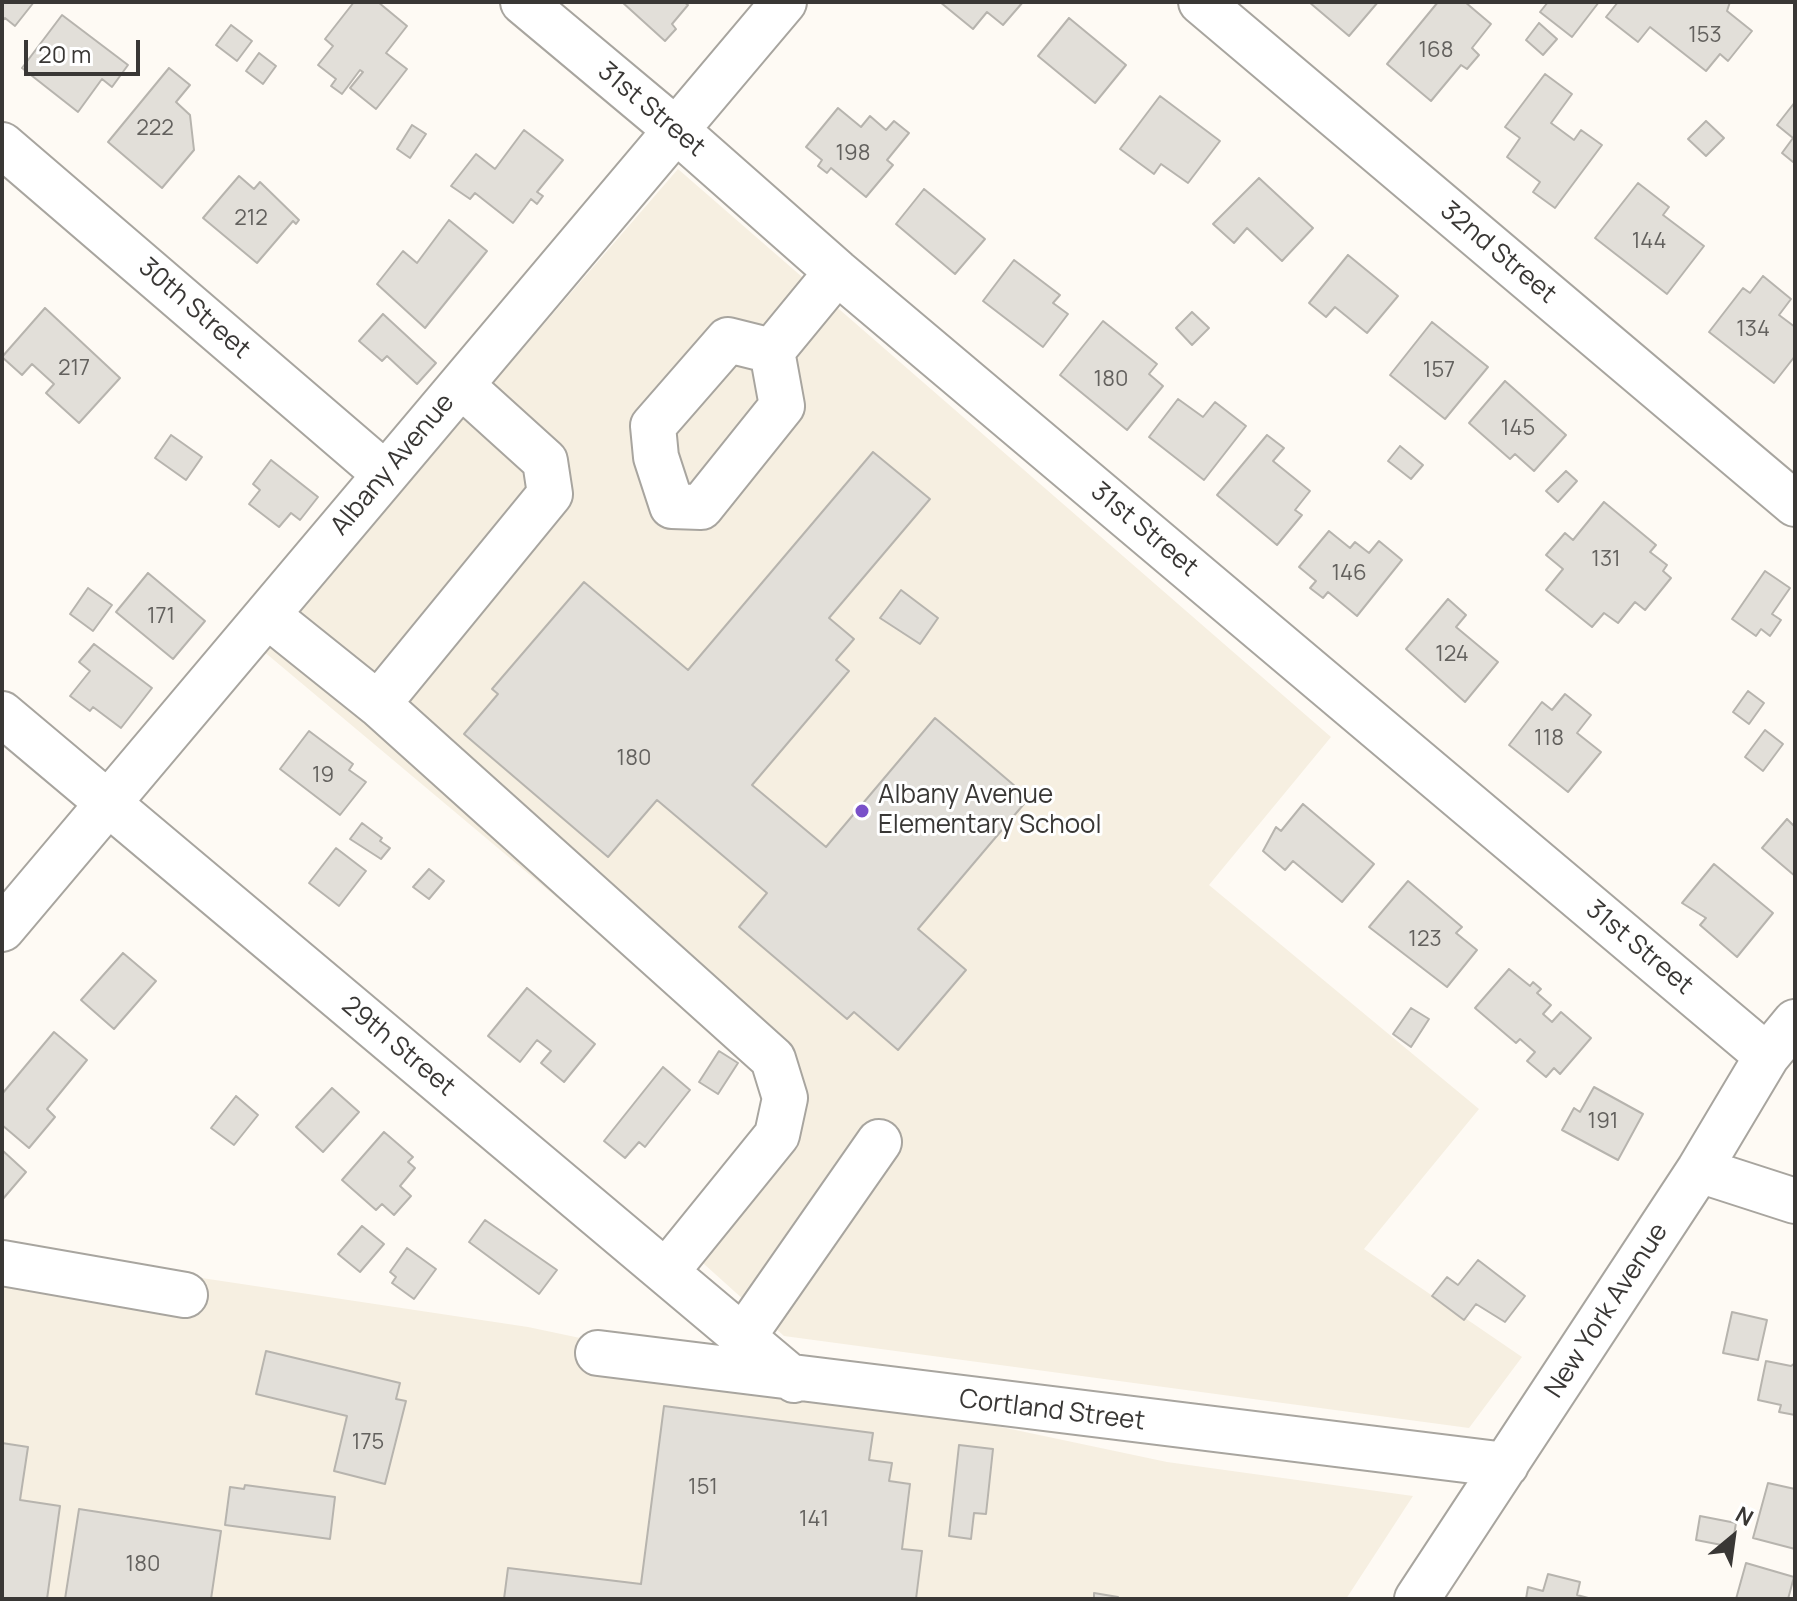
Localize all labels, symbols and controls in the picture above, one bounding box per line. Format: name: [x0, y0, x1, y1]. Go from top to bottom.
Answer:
house number: 153: [1688, 23, 1722, 49]
scale bar: [28, 24, 144, 74]
text: 20 m: [38, 37, 91, 70]
house number: 168: [1418, 38, 1454, 64]
street label: 31st Street: [591, 56, 711, 164]
house number: 222: [136, 116, 174, 142]
house number: 198: [835, 141, 871, 167]
street label: 32nd Street: [1434, 196, 1562, 310]
house number: 212: [234, 206, 268, 232]
house number: 144: [1632, 229, 1666, 255]
street label: 30th Street: [132, 252, 256, 366]
house number: 134: [1736, 317, 1770, 343]
house number: 217: [58, 356, 90, 382]
house number: 157: [1423, 358, 1455, 384]
house number: 180: [1094, 367, 1128, 393]
street label: Albany Avenue: [325, 388, 461, 542]
house number: 145: [1501, 416, 1535, 442]
street label: 31st Street: [1084, 476, 1204, 584]
house number: 131: [1591, 547, 1621, 573]
house number: 146: [1331, 561, 1367, 587]
house number: 171: [147, 604, 175, 630]
house number: 124: [1435, 642, 1469, 668]
house number: 118: [1534, 726, 1564, 752]
house number: 180: [617, 746, 651, 772]
house number: 19: [312, 763, 334, 789]
place label: Albany Avenue Elementary School: [878, 780, 1102, 842]
marker: Albany Avenue Elementary School: [853, 802, 871, 820]
street label: 31st Street: [1579, 894, 1699, 1002]
house number: 123: [1408, 927, 1442, 953]
street label: 29th Street: [335, 991, 461, 1103]
house number: 191: [1588, 1109, 1618, 1135]
street label: New York Avenue: [1539, 1218, 1675, 1404]
street label: Cortland Street: [957, 1384, 1147, 1438]
house number: 175: [352, 1430, 384, 1456]
house number: 151: [688, 1475, 718, 1501]
north arrow: [1693, 1497, 1773, 1577]
text: N: [1730, 1499, 1759, 1533]
house number: 141: [799, 1507, 829, 1533]
house number: 180: [126, 1552, 160, 1578]

